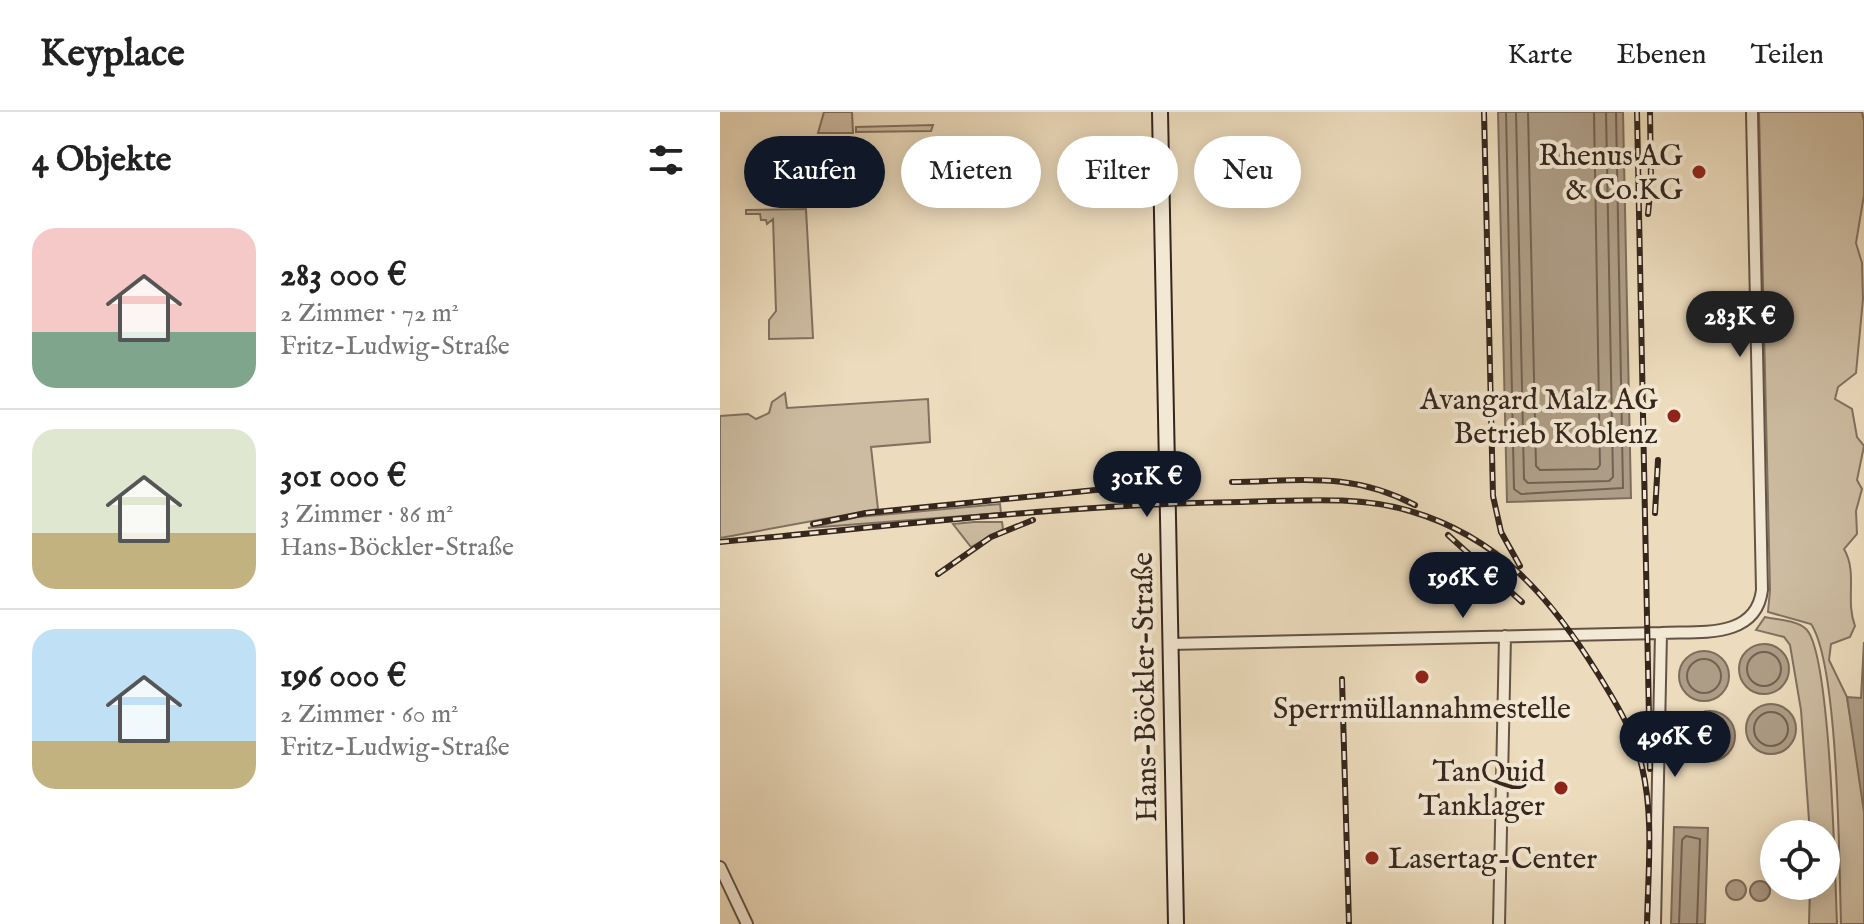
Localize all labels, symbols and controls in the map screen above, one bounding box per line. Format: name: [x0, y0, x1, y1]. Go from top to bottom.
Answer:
text: Keyplace: [40, 31, 185, 79]
text: Karte: [1507, 38, 1572, 73]
text: Ebenen: [1616, 38, 1706, 73]
text: Teilen: [1750, 38, 1824, 73]
chip: Kaufen: [744, 136, 885, 208]
chip: Mieten: [901, 136, 1041, 208]
chip: Filter: [1057, 136, 1178, 208]
chip: Neu: [1194, 136, 1301, 208]
icon: filters: [644, 138, 688, 182]
place label: Rhenus AG & Co.KG: [1539, 138, 1683, 210]
text: 4 Objekte: [32, 139, 171, 182]
marker: Rhenus AG & Co.KG: [1690, 163, 1708, 181]
text: 283 000 €: [280, 254, 407, 297]
icon: home: [96, 260, 192, 356]
pin: 283K €: [1675, 291, 1805, 359]
text: 2 Zimmer · 72 m²: [280, 297, 459, 330]
text: 283K €: [1704, 300, 1776, 333]
text: Fritz-Ludwig-Straße: [280, 330, 510, 363]
place label: Avangard Malz AG Betrieb Koblenz: [1419, 382, 1658, 454]
marker: Avangard Malz AG Betrieb Koblenz: [1665, 407, 1683, 425]
pin: 301K €: [1082, 451, 1212, 519]
text: 301 000 €: [280, 455, 407, 498]
text: 301K €: [1111, 460, 1183, 493]
icon: home: [96, 461, 192, 557]
text: 3 Zimmer · 86 m²: [280, 498, 453, 531]
text: Hans-Böckler-Straße: [280, 531, 514, 564]
street label: Hans-Böckler-Straße: [1125, 552, 1167, 822]
pin: 196K €: [1398, 552, 1528, 620]
text: 196K €: [1427, 561, 1499, 594]
text: 196 000 €: [280, 655, 407, 698]
icon: home: [96, 661, 192, 757]
marker: Sperrmüllannahmestelle: [1413, 668, 1431, 686]
place label: Sperrmüllannahmestelle: [1273, 691, 1571, 729]
text: 2 Zimmer · 60 m²: [280, 698, 458, 731]
pin: 496K €: [1610, 711, 1740, 779]
text: 496K €: [1638, 720, 1712, 753]
text: Fritz-Ludwig-Straße: [280, 731, 510, 764]
place label: TanQuid Tanklager: [1418, 754, 1546, 826]
marker: TanQuid Tanklager: [1552, 779, 1570, 797]
map controls: [1760, 820, 1840, 900]
button: locate: [1760, 820, 1840, 900]
place label: Lasertag-Center: [1388, 841, 1597, 879]
marker: Lasertag-Center: [1363, 849, 1381, 867]

